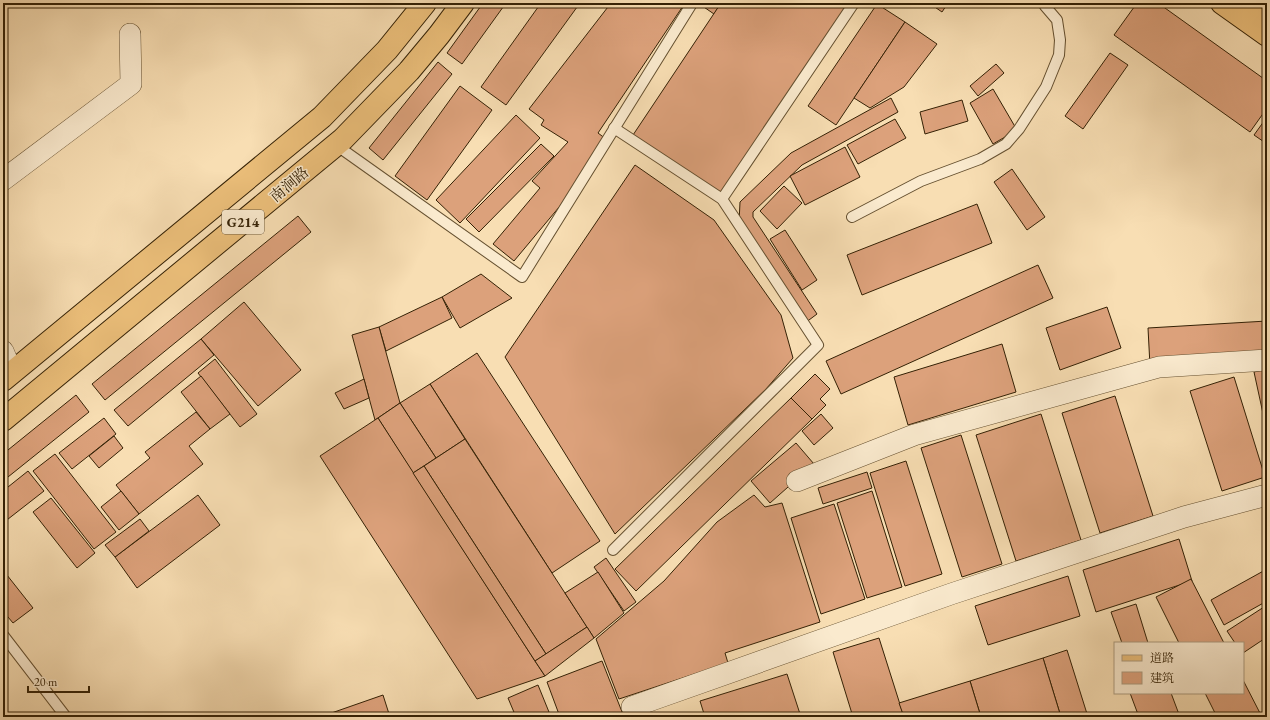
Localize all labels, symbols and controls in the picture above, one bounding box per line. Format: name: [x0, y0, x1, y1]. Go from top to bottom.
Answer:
street label: 南涧路: [266, 162, 312, 206]
road number: G214: [222, 210, 264, 234]
legend: [1114, 642, 1244, 694]
text: 道路: [1150, 650, 1174, 666]
scale bar: [28, 668, 89, 694]
text: 建筑: [1150, 670, 1174, 686]
text: 20 m: [34, 674, 58, 690]

